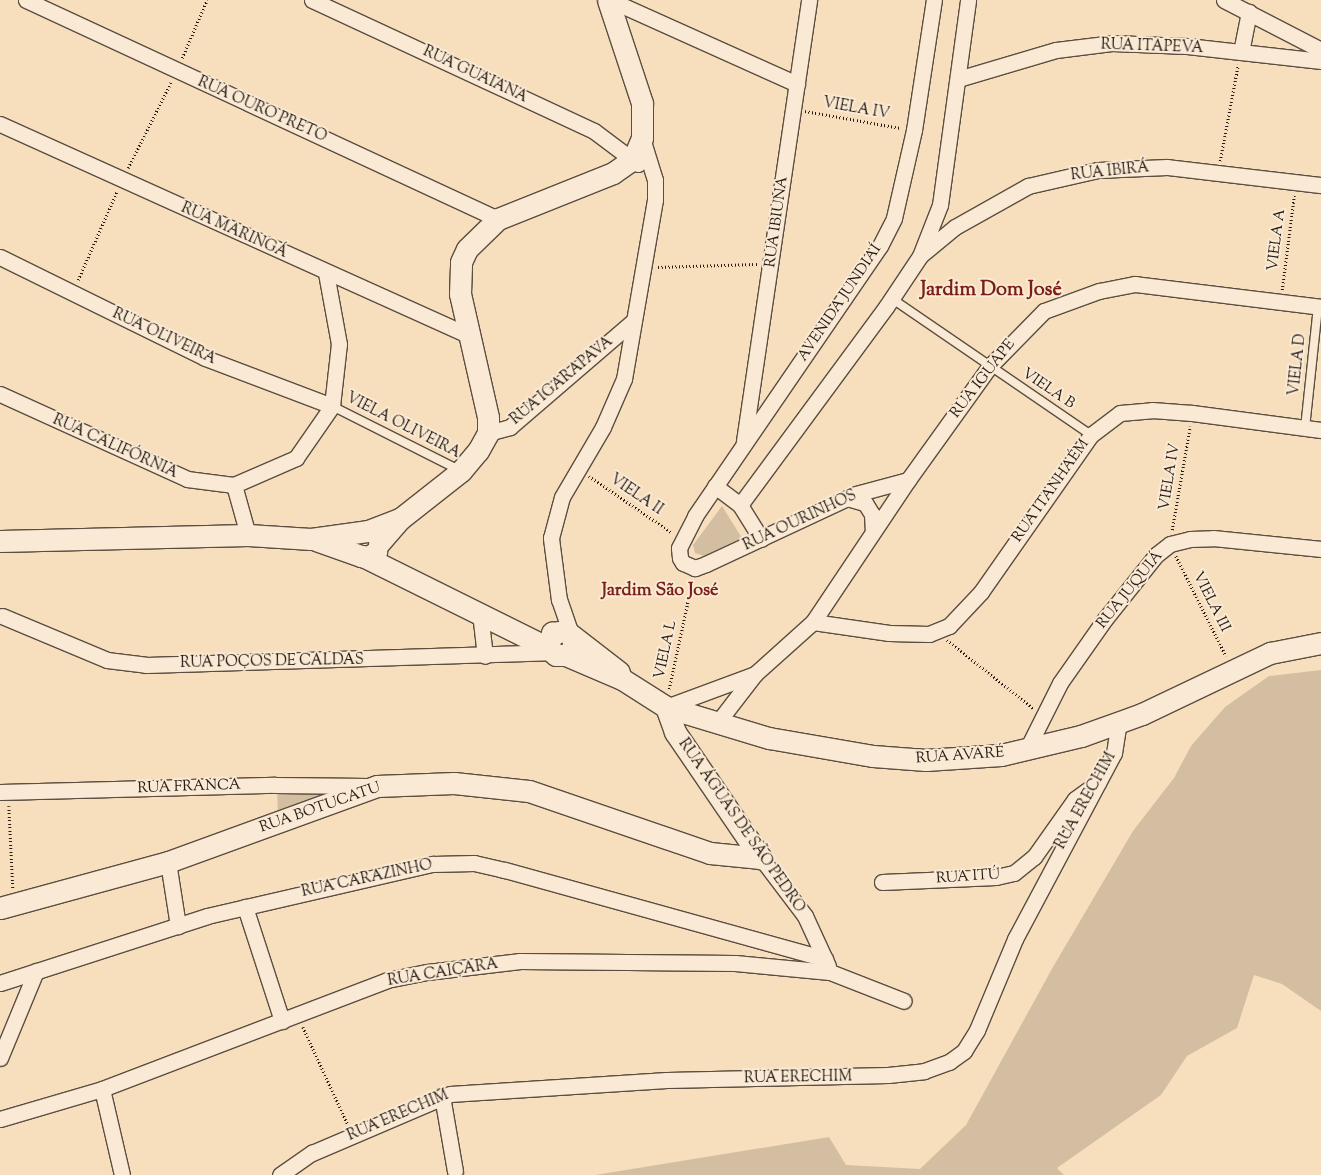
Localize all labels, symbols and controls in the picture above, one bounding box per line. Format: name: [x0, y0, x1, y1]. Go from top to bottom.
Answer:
street label: RUA ITAPEVA: [1100, 36, 1204, 58]
street label: RUA GUAIANA: [420, 43, 530, 107]
street label: RUA OURO PRETO: [195, 73, 329, 147]
street label: VIELA IV: [821, 94, 891, 124]
street label: RUA IBIRÁ: [1070, 159, 1150, 185]
street label: RUA IBIUNA: [762, 175, 792, 269]
street label: RUA MARINGÁ: [178, 199, 290, 263]
street label: VIELA A: [1264, 208, 1290, 272]
street label: AVENIDA JUNDIAÍ: [794, 241, 886, 365]
district label: Jardim Dom José: [920, 278, 1062, 302]
street label: RUA OLIVEIRA: [109, 305, 219, 369]
street label: RUA IGARAPAVA: [507, 333, 617, 429]
street label: VIELA D: [1286, 333, 1310, 397]
street label: RUA IGUAPE: [947, 336, 1019, 422]
street label: VIELA B: [1018, 365, 1078, 413]
street label: VIELA OLIVEIRA: [343, 389, 463, 463]
street label: RUA CALIFÓRNIA: [50, 411, 180, 483]
street label: RUA ITANHAÉM: [1009, 436, 1093, 546]
street label: VIELA IV: [1156, 442, 1184, 512]
street label: VIELA II: [606, 471, 666, 519]
street label: RUA OURINHOS: [741, 487, 859, 555]
street label: RUA JUQUIÁ: [1093, 547, 1167, 633]
street label: VIELA III: [1188, 569, 1234, 635]
district label: Jardim São José: [602, 580, 718, 602]
street label: VIELA L: [651, 619, 681, 681]
street label: RUA POÇOS DE CALDAS: [180, 651, 364, 673]
street label: RUA ÁGUAS DE SÃO PEDRO: [674, 735, 808, 917]
street label: RUA AVARÉ: [915, 744, 1005, 768]
street label: RUA ERECHIM: [1052, 749, 1120, 853]
street label: RUA FRANCA: [137, 776, 241, 798]
street label: RUA BOTUCATU: [257, 779, 383, 837]
street label: RUA CARAZINHO: [300, 856, 434, 902]
street label: RUA ITÚ: [935, 866, 1001, 888]
street label: RUA CAIÇARA: [386, 955, 500, 991]
street label: RUA ERECHIM: [744, 1068, 852, 1088]
street label: RUA ERECHIM: [345, 1087, 451, 1145]

